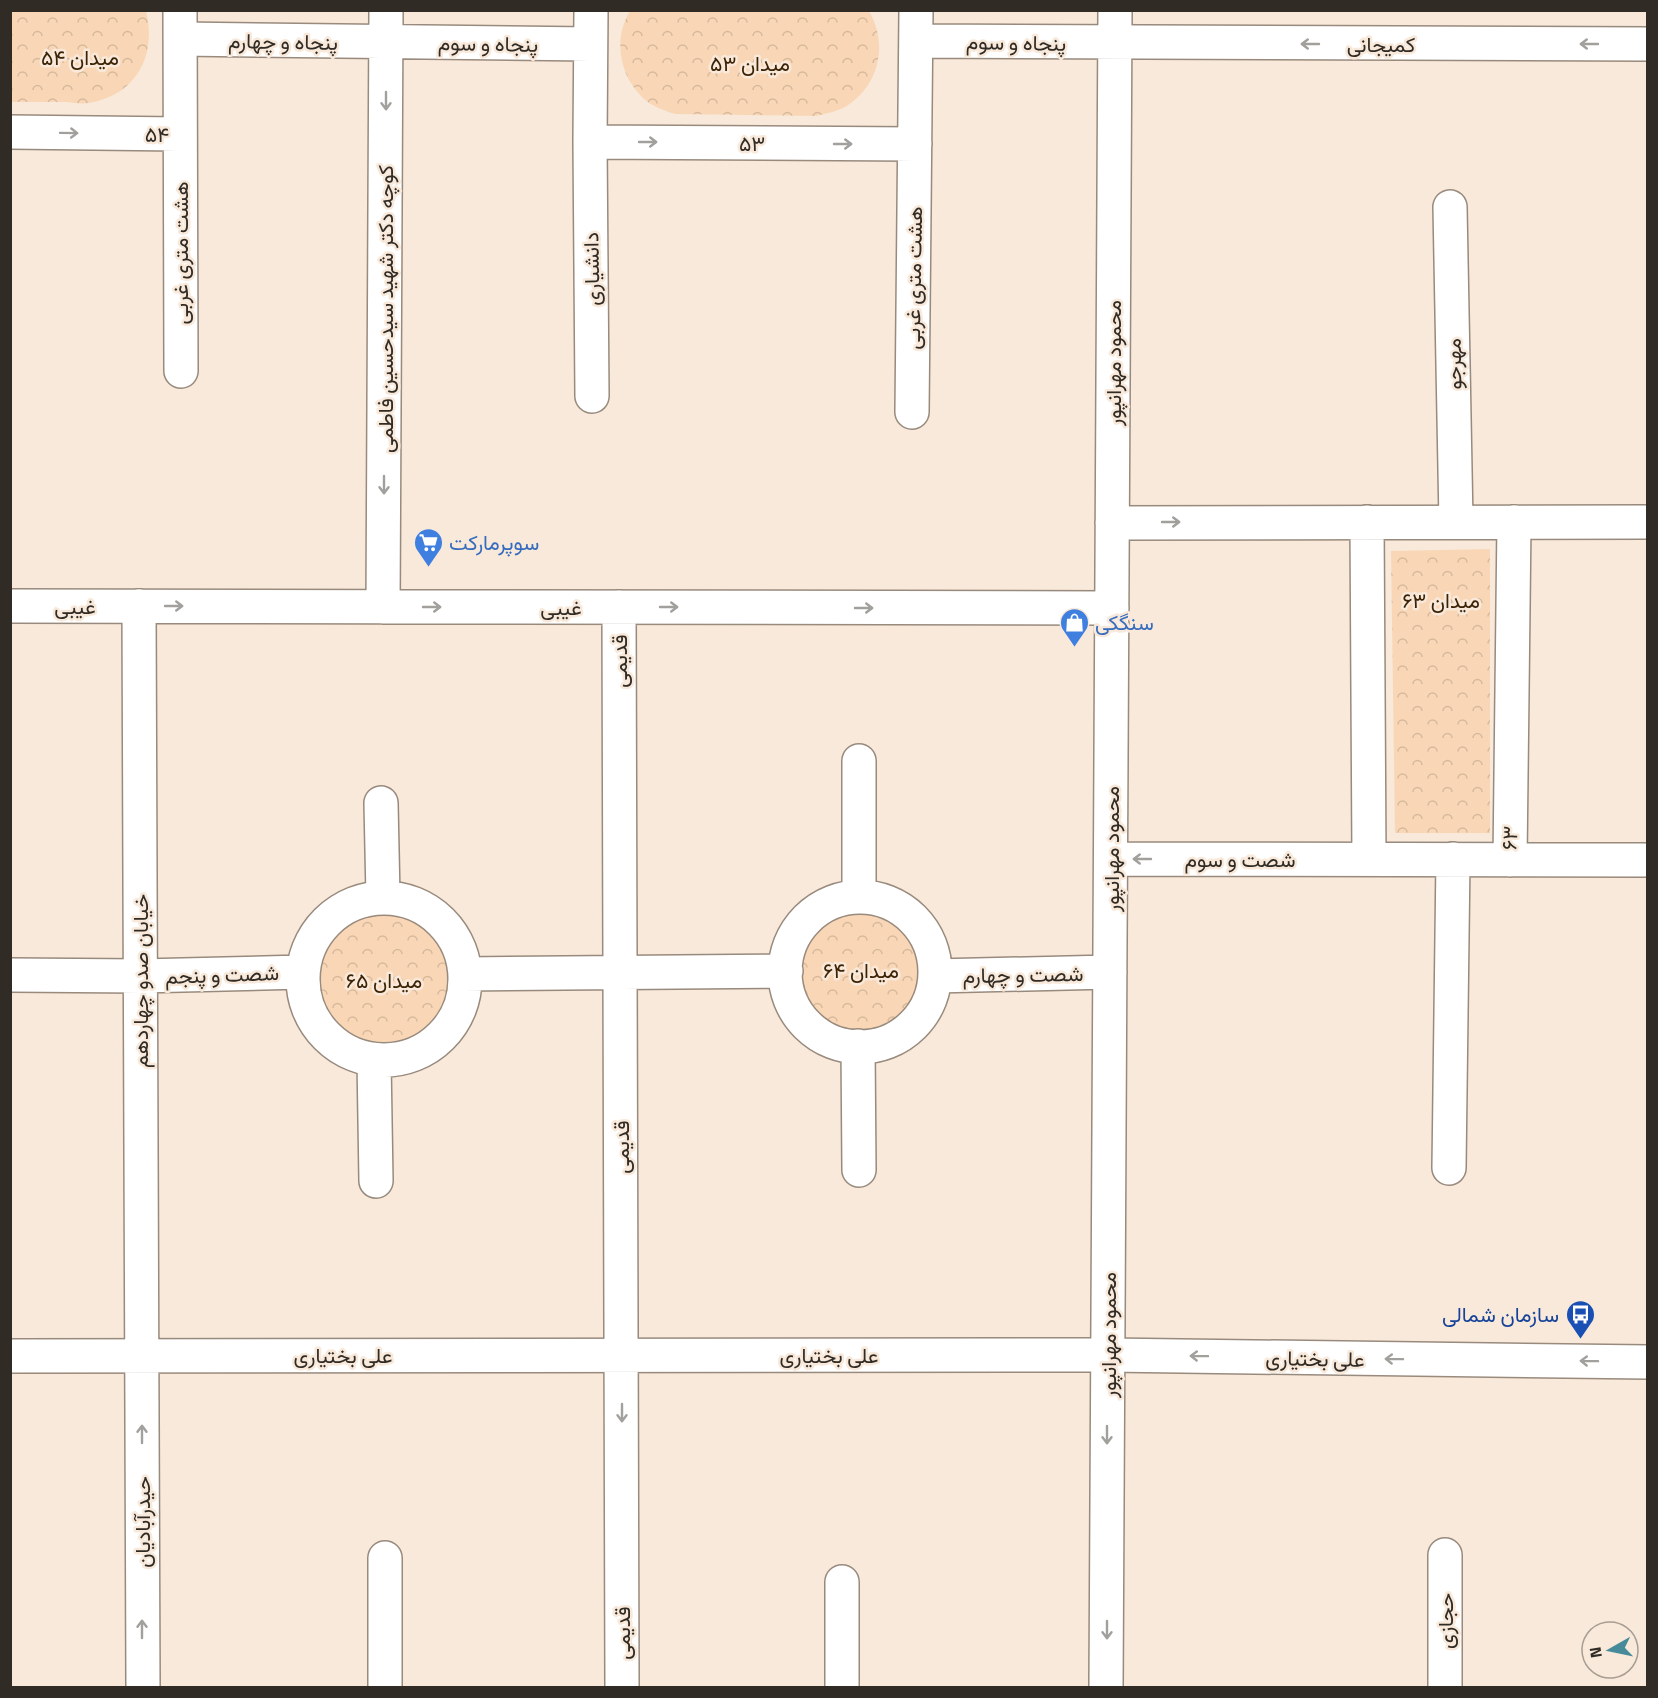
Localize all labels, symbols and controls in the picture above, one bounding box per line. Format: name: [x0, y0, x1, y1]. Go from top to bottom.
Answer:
street label: پنجاه و چهارم: [228, 24, 338, 58]
street label: پنجاه و سوم: [966, 25, 1066, 59]
street label: پنجاه و سوم: [438, 26, 538, 60]
street label: کمیجانی: [1347, 28, 1415, 60]
one-way arrow: [1301, 38, 1321, 50]
one-way arrow: [1580, 38, 1600, 50]
park label: میدان ۵۴: [41, 41, 119, 73]
park label: میدان ۵۳: [710, 47, 790, 79]
one-way arrow: [380, 90, 392, 110]
street label: ۵۴: [145, 118, 169, 150]
one-way arrow: [58, 127, 78, 138]
street label: ۵۳: [739, 127, 765, 159]
one-way arrow: [638, 136, 658, 148]
one-way arrow: [833, 138, 853, 150]
street label: کوچه دکتر شهید سیدحسین فاطمی: [369, 165, 401, 453]
street label: هشت متری غربی: [164, 181, 196, 325]
street label: هشت متری غربی: [896, 206, 930, 350]
street label: دانشیاری: [574, 232, 608, 306]
street label: محمود مهرانپور: [1097, 300, 1129, 427]
street label: مهرجو: [1437, 338, 1469, 390]
one-way arrow: [378, 474, 390, 494]
one-way arrow: [1160, 516, 1180, 528]
supermarket icon: سوپرمارکت: [412, 526, 444, 568]
place label: سوپرمارکت: [449, 526, 539, 558]
park label: میدان ۶۳: [1402, 584, 1480, 616]
street label: غیبی: [54, 590, 96, 622]
street label: غیبی: [540, 591, 582, 623]
one-way arrow: [163, 600, 183, 612]
one-way arrow: [421, 601, 441, 613]
one-way arrow: [658, 602, 678, 613]
one-way arrow: [853, 602, 873, 614]
shop icon: سنگکی: [1058, 606, 1090, 648]
place label: سنگکی: [1095, 606, 1154, 638]
street label: قدیمی: [603, 634, 635, 688]
street label: محمود مهرانپور: [1095, 786, 1127, 913]
street label: ۶۳: [1492, 825, 1526, 851]
street label: شصت و سوم: [1184, 843, 1296, 875]
one-way arrow: [1133, 853, 1153, 865]
street label: خیابان صدو چهاردهم: [124, 894, 156, 1068]
park label: میدان ۶۴: [823, 954, 899, 986]
street label: شصت و پنجم: [164, 956, 280, 992]
street label: شصت و چهارم: [962, 957, 1084, 991]
park label: میدان ۶۵: [346, 964, 422, 996]
street label: قدیمی: [605, 1120, 637, 1174]
street label: محمود مهرانپور: [1092, 1272, 1124, 1399]
place label: سازمان شمالی: [1442, 1298, 1559, 1330]
bus stop icon: سازمان شمالی: [1564, 1298, 1596, 1340]
street label: علی بختیاری: [293, 1339, 393, 1371]
street label: علی بختیاری: [779, 1339, 879, 1371]
street label: علی بختیاری: [1265, 1341, 1365, 1375]
one-way arrow: [1190, 1350, 1210, 1362]
one-way arrow: [1385, 1353, 1405, 1365]
one-way arrow: [1580, 1355, 1600, 1367]
one-way arrow: [616, 1402, 628, 1422]
one-way arrow: [1101, 1424, 1113, 1444]
one-way arrow: [136, 1425, 148, 1445]
street label: حیدرآبادیان: [126, 1476, 158, 1568]
street label: حجازی: [1429, 1593, 1461, 1649]
street label: قدیمی: [606, 1606, 638, 1660]
one-way arrow: [1101, 1619, 1113, 1639]
one-way arrow: [136, 1620, 148, 1640]
north arrow: [1580, 1620, 1640, 1680]
text: N: [1582, 1645, 1608, 1660]

